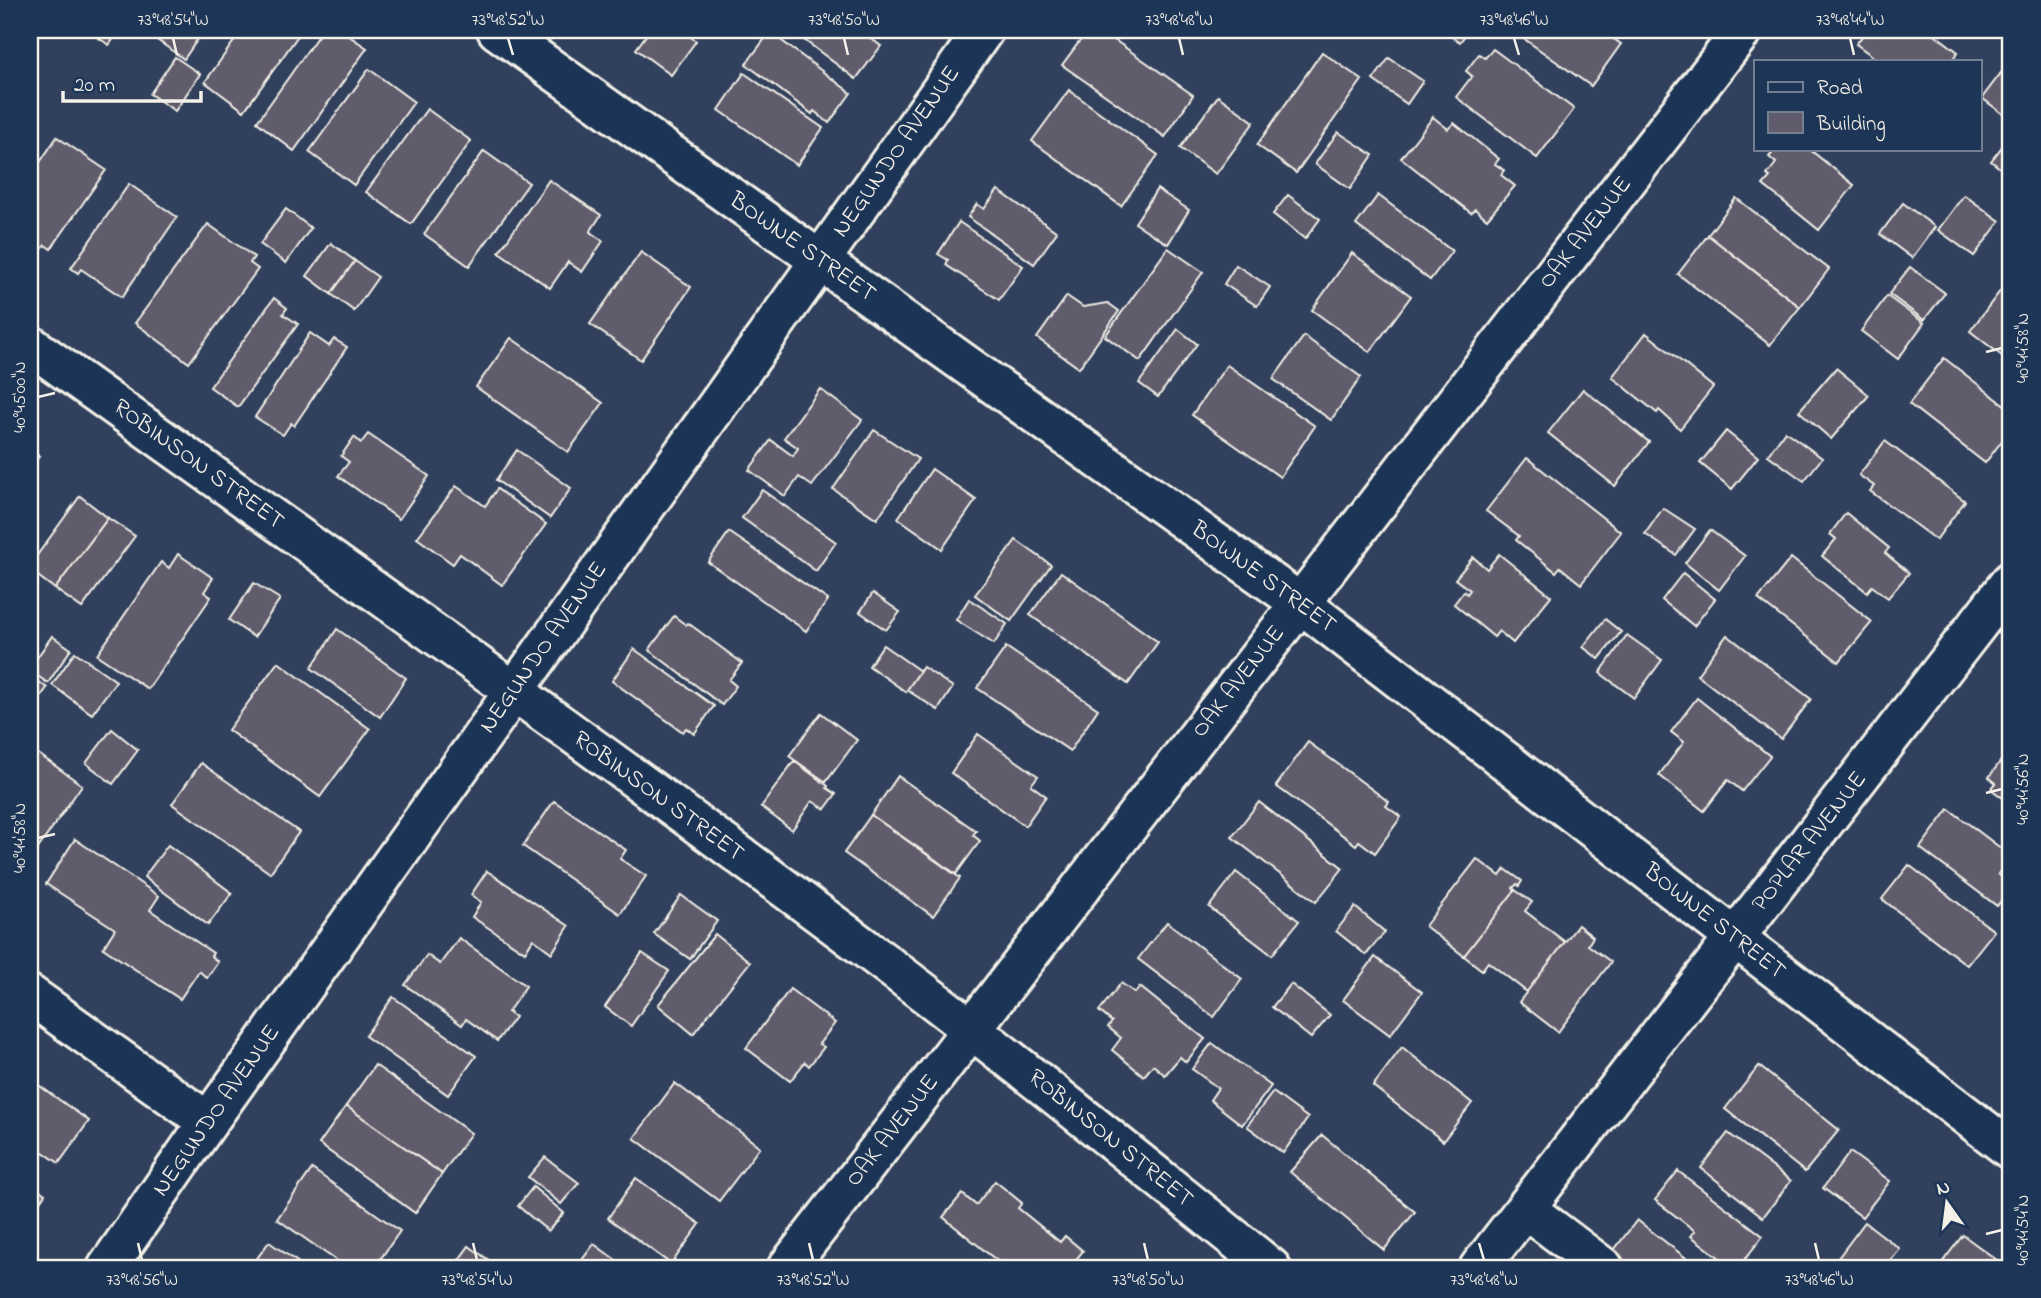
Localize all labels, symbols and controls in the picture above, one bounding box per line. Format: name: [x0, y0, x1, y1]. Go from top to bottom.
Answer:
text: 73°48'54"W: [137, 8, 209, 34]
text: 73°48'52"W: [471, 8, 545, 34]
text: 73°48'50"W: [808, 8, 880, 34]
text: 73°48'48"W: [1145, 8, 1213, 34]
text: 73°48'46"W: [1479, 8, 1549, 34]
text: 73°48'44"W: [1816, 8, 1884, 34]
street label: NEGUNDO AVENUE: [824, 59, 970, 245]
scale bar: [63, 60, 201, 104]
legend: [1754, 60, 1982, 150]
text: 20 m: [74, 71, 115, 101]
text: Road: [1817, 74, 1863, 104]
text: Building: [1816, 110, 1886, 142]
street label: OAK AVENUE: [1531, 169, 1641, 297]
street label: BOWNE STREET: [720, 184, 883, 312]
text: 40°44'58"N: [2011, 313, 2037, 383]
text: 40°45'00"N: [8, 361, 34, 433]
street label: ROBINSON STREET: [105, 391, 291, 539]
street label: BOWNE STREET: [1182, 513, 1343, 643]
street label: NEGUNDO AVENUE: [471, 555, 617, 741]
street label: OAK AVENUE: [1184, 618, 1294, 746]
street label: ROBINSON STREET: [565, 723, 751, 871]
text: 40°44'56"N: [2011, 753, 2037, 825]
street label: POPLAR AVENUE: [1744, 764, 1876, 920]
text: 40°44'58"N: [8, 803, 34, 873]
street label: BOWNE STREET: [1634, 854, 1793, 989]
street label: NEGUNDO AVENUE: [144, 1018, 290, 1204]
street label: ROBINSON STREET: [1020, 1061, 1201, 1217]
street label: OAK AVENUE: [838, 1067, 948, 1195]
north arrow: [1912, 1168, 1982, 1238]
text: N: [1934, 1174, 1953, 1204]
text: 40°44'54"N: [2011, 1195, 2037, 1265]
text: 73°48'56"W: [106, 1268, 178, 1294]
text: 73°48'54"W: [441, 1268, 513, 1294]
text: 73°48'52"W: [776, 1268, 850, 1294]
text: 73°48'50"W: [1112, 1268, 1184, 1294]
text: 73°48'48"W: [1450, 1268, 1518, 1294]
text: 73°48'46"W: [1784, 1268, 1854, 1294]

